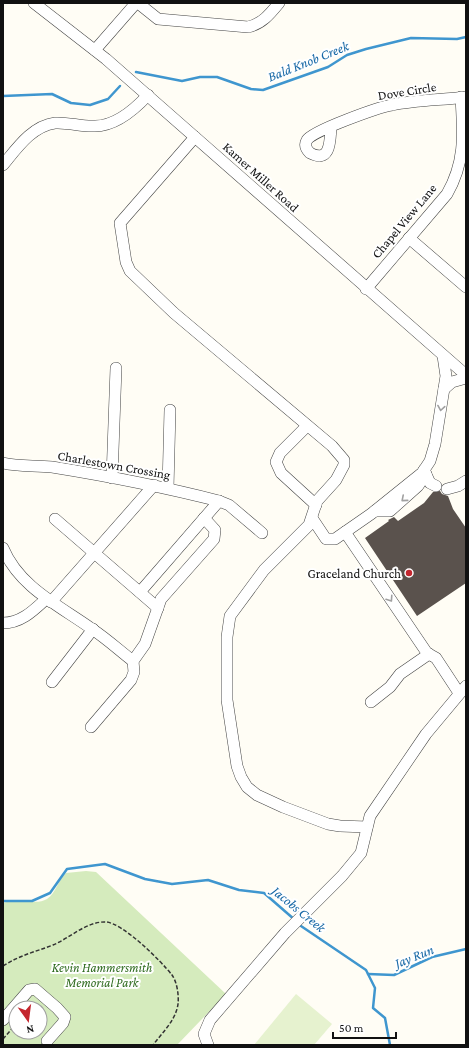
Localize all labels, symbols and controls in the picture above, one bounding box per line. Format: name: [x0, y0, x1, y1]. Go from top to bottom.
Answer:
water label: Bald Knob Creek: [265, 37, 352, 85]
street label: Dove Circle: [377, 79, 438, 103]
street label: Kamer Miller Road: [220, 139, 302, 215]
street label: Chapel View Lane: [369, 181, 440, 261]
one-way arrow: [437, 405, 446, 411]
street label: Charlestown Crossing: [56, 448, 172, 482]
one-way arrow: [401, 495, 409, 502]
place label: Graceland Church: [307, 566, 401, 581]
marker: Graceland Church: [404, 568, 414, 578]
one-way arrow: [385, 595, 393, 602]
water label: Jacobs Creek: [267, 881, 330, 936]
water label: Jay Run: [389, 941, 436, 972]
park label: Kevin Hammersmith Memorial Park: [52, 960, 152, 990]
north arrow: [8, 1000, 48, 1040]
scale bar: [333, 1014, 396, 1040]
text: 50 m: [339, 1021, 364, 1035]
text: N: [25, 1023, 36, 1037]

